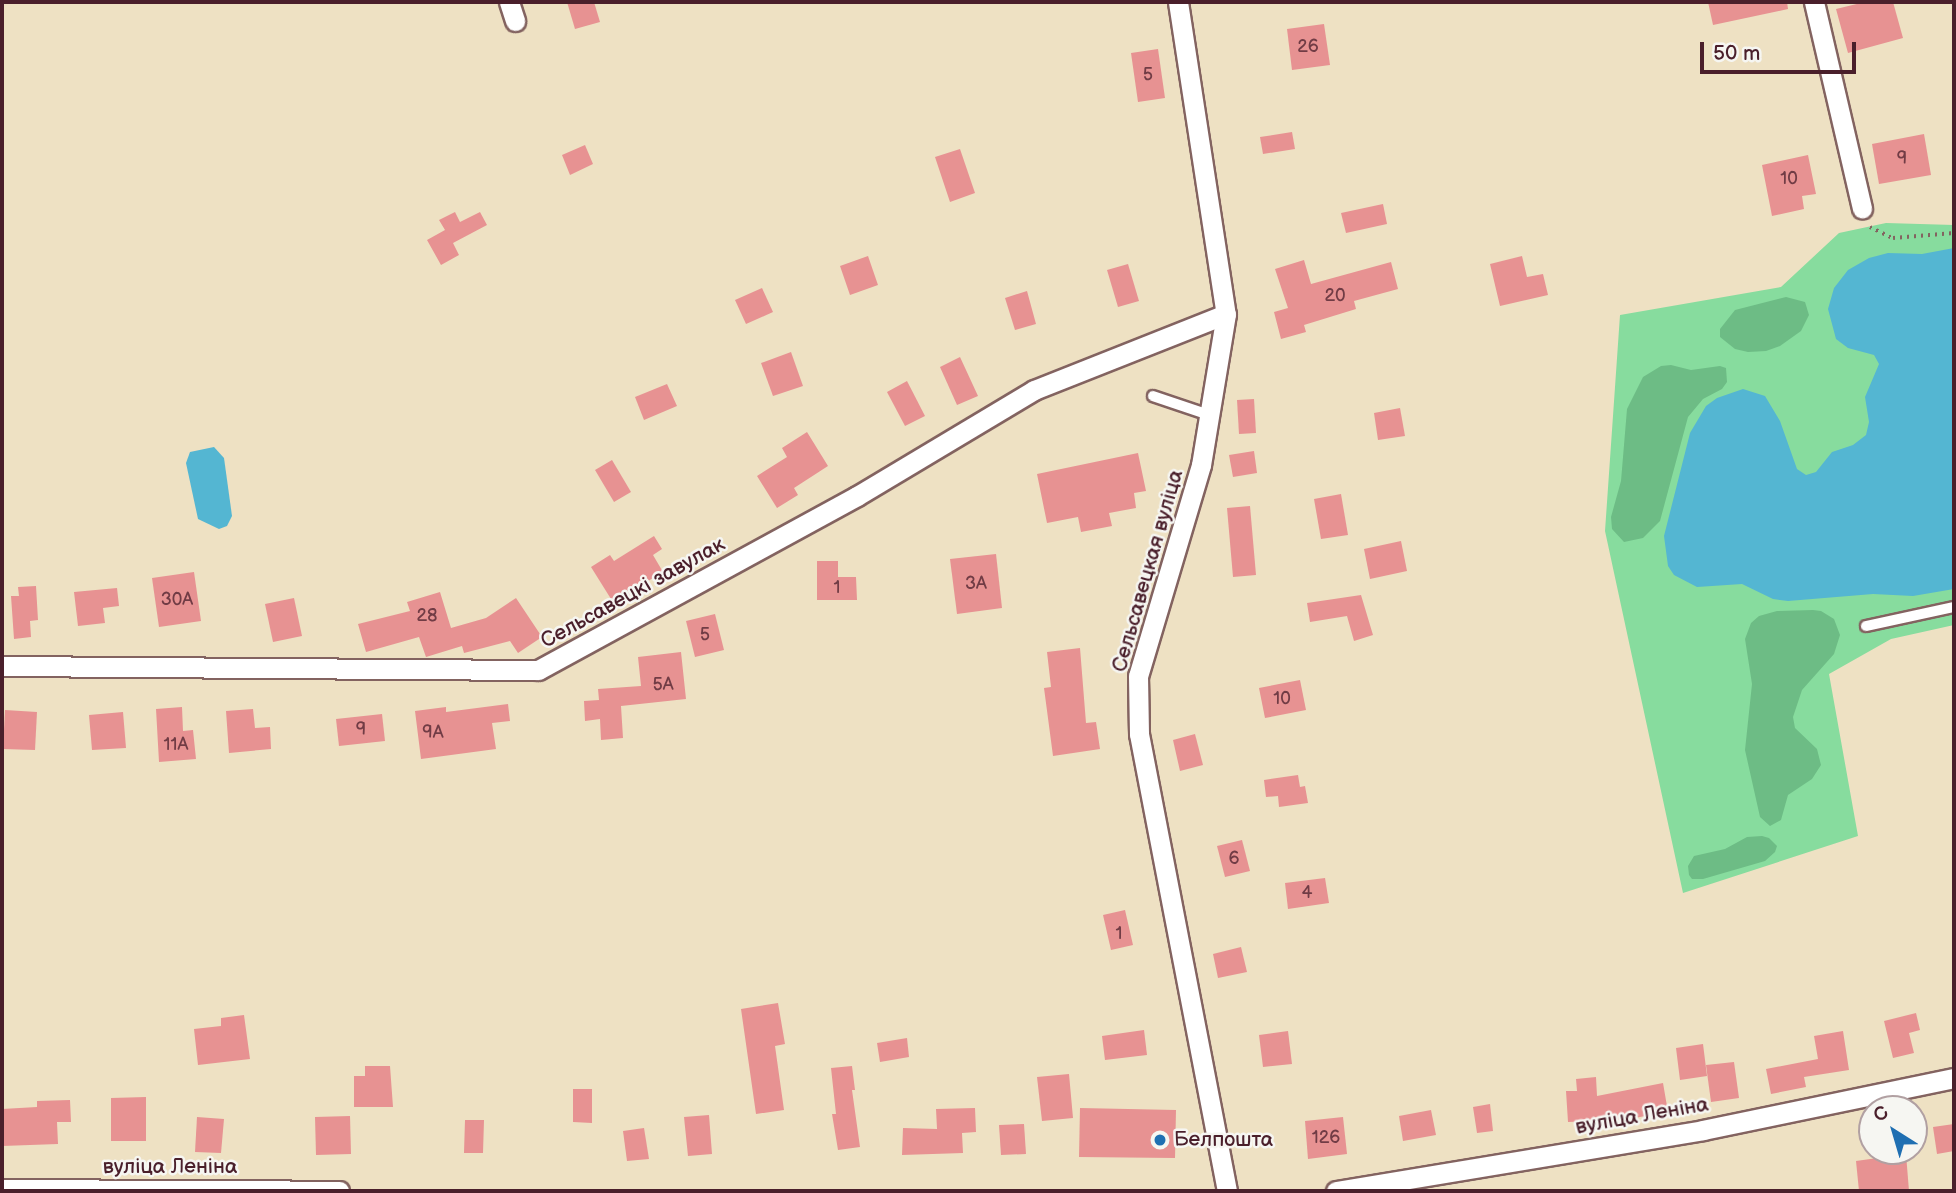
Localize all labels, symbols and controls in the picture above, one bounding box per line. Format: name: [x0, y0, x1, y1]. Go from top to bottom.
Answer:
scale bar: [1704, 28, 1860, 72]
house number: 26: [1297, 36, 1319, 58]
text: 50 m: [1713, 41, 1760, 66]
house number: 5: [1143, 64, 1153, 86]
house number: 9: [1897, 148, 1907, 170]
house number: 10: [1780, 168, 1798, 190]
house number: 20: [1324, 285, 1346, 307]
street label: Сельсавецкая вуліца: [1107, 467, 1189, 675]
street label: Сельсавецкі завулак: [536, 532, 730, 654]
house number: 3А: [965, 573, 987, 595]
house number: 1: [834, 577, 840, 599]
house number: 30А: [161, 589, 193, 611]
house number: 28: [416, 605, 438, 627]
house number: 5: [700, 624, 710, 646]
house number: 5А: [652, 674, 674, 696]
house number: 10: [1273, 688, 1291, 710]
house number: 9: [356, 719, 366, 741]
house number: 9А: [422, 722, 444, 744]
house number: 11А: [164, 734, 188, 756]
house number: 6: [1229, 848, 1239, 870]
house number: 4: [1302, 882, 1312, 904]
house number: 1: [1116, 923, 1122, 945]
street label: вуліца Леніна: [1574, 1092, 1710, 1140]
north arrow: [1858, 1095, 1928, 1165]
text: С: [1869, 1101, 1893, 1128]
place label: Белпошта: [1174, 1127, 1273, 1153]
house number: 126: [1312, 1127, 1340, 1149]
marker: Белпошта: [1152, 1132, 1168, 1148]
street label: вуліца Леніна: [103, 1154, 237, 1180]

